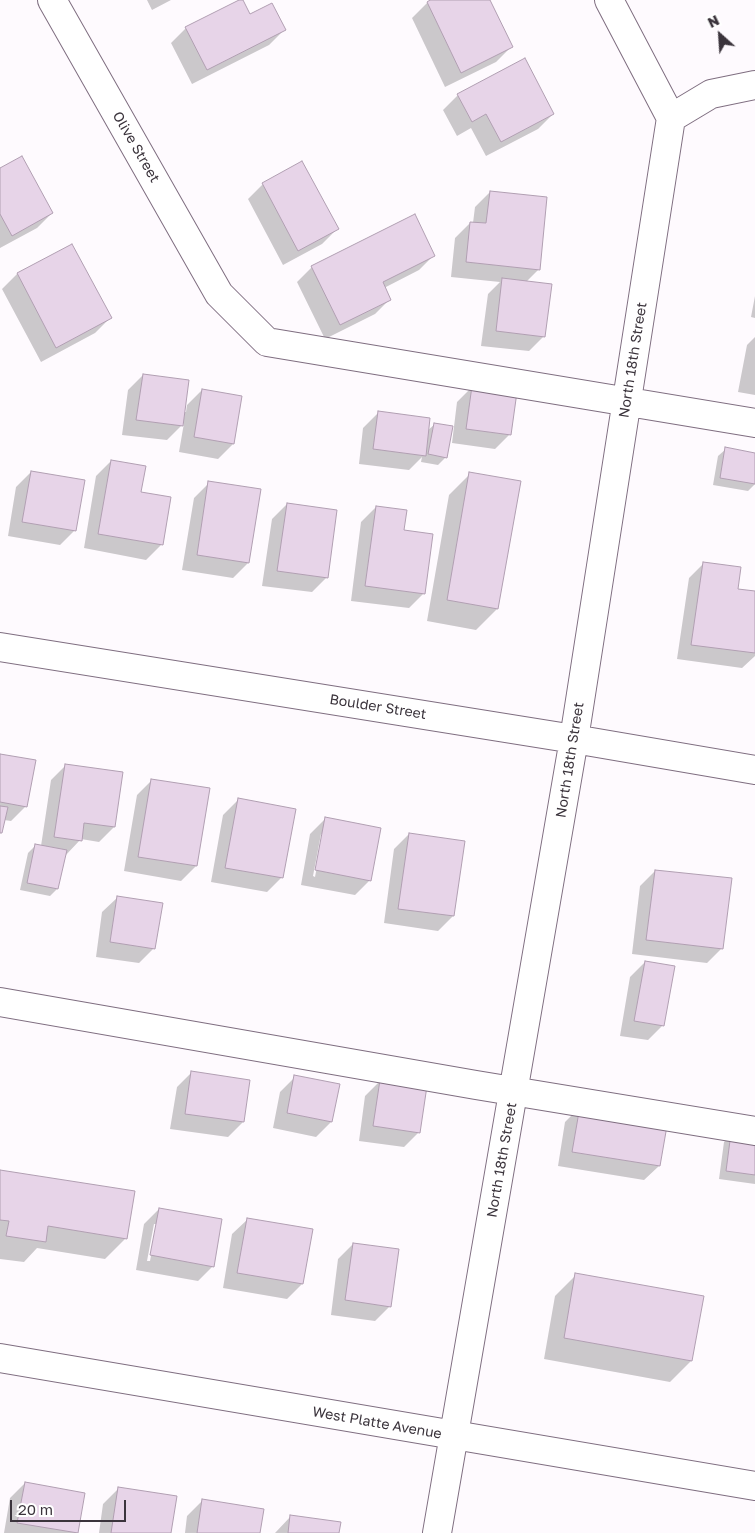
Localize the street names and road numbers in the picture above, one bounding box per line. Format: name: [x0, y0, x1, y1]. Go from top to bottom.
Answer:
street label: Olive Street: [109, 109, 163, 185]
street label: North 18th Street: [616, 301, 650, 419]
street label: Boulder Street: [328, 691, 428, 723]
street label: North 18th Street: [553, 701, 587, 819]
street label: North 18th Street: [484, 1101, 520, 1219]
street label: West Platte Avenue: [311, 1403, 443, 1443]

